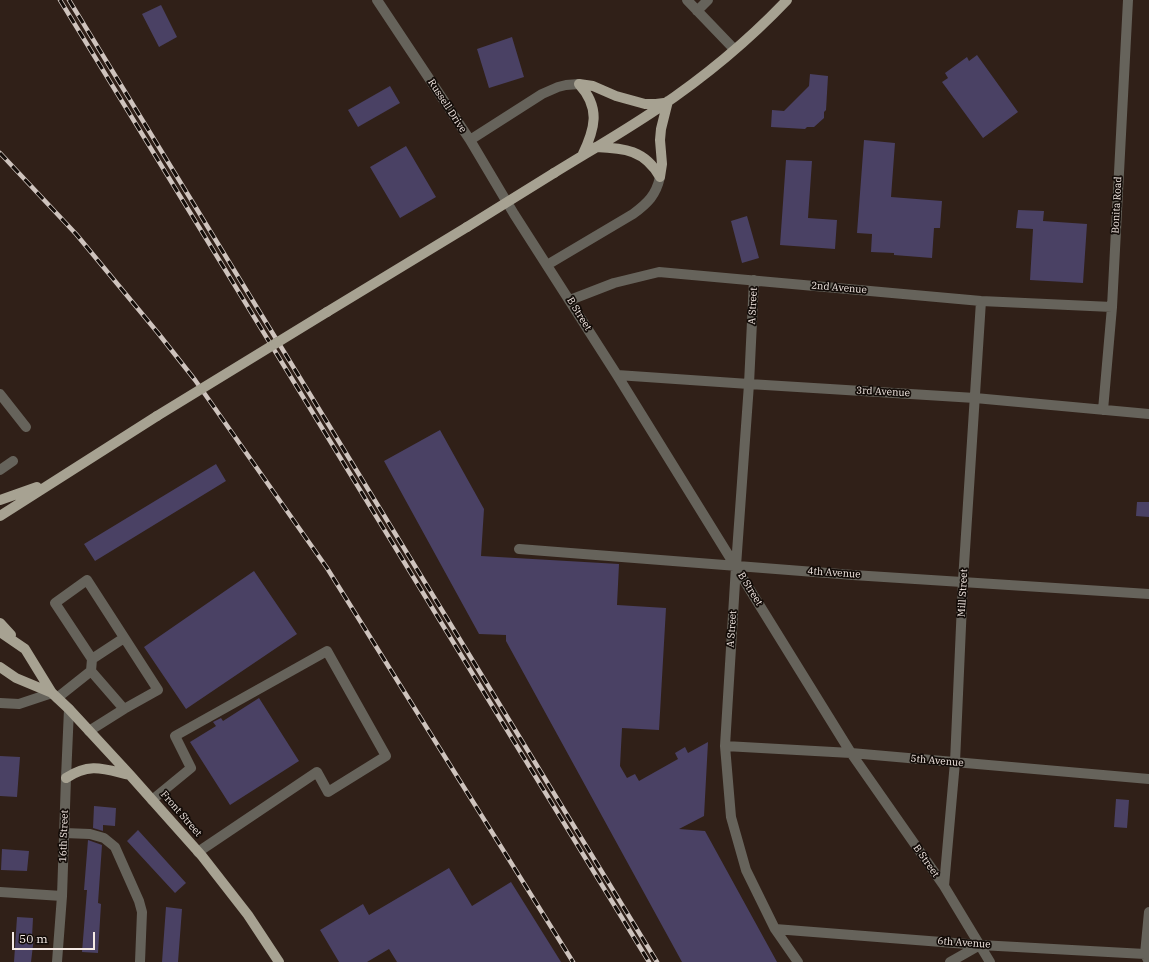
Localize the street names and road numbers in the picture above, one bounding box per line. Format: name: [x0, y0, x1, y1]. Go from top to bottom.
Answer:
street label: Russell Drive: [425, 77, 469, 135]
street label: Bonita Road: [1110, 176, 1124, 234]
street label: 2nd Avenue: [811, 280, 867, 296]
street label: A Street: [746, 287, 760, 325]
street label: B Street: [564, 295, 594, 333]
street label: 3rd Avenue: [856, 385, 910, 399]
street label: 4th Avenue: [807, 565, 861, 581]
street label: Mill Street: [956, 569, 970, 617]
street label: B Street: [735, 570, 765, 608]
street label: A Street: [725, 610, 739, 648]
street label: 5th Avenue: [910, 753, 964, 769]
street label: Front Street: [158, 789, 204, 839]
street label: 16th Street: [57, 810, 71, 862]
street label: B Street: [910, 842, 942, 880]
street label: 6th Avenue: [937, 935, 991, 951]

